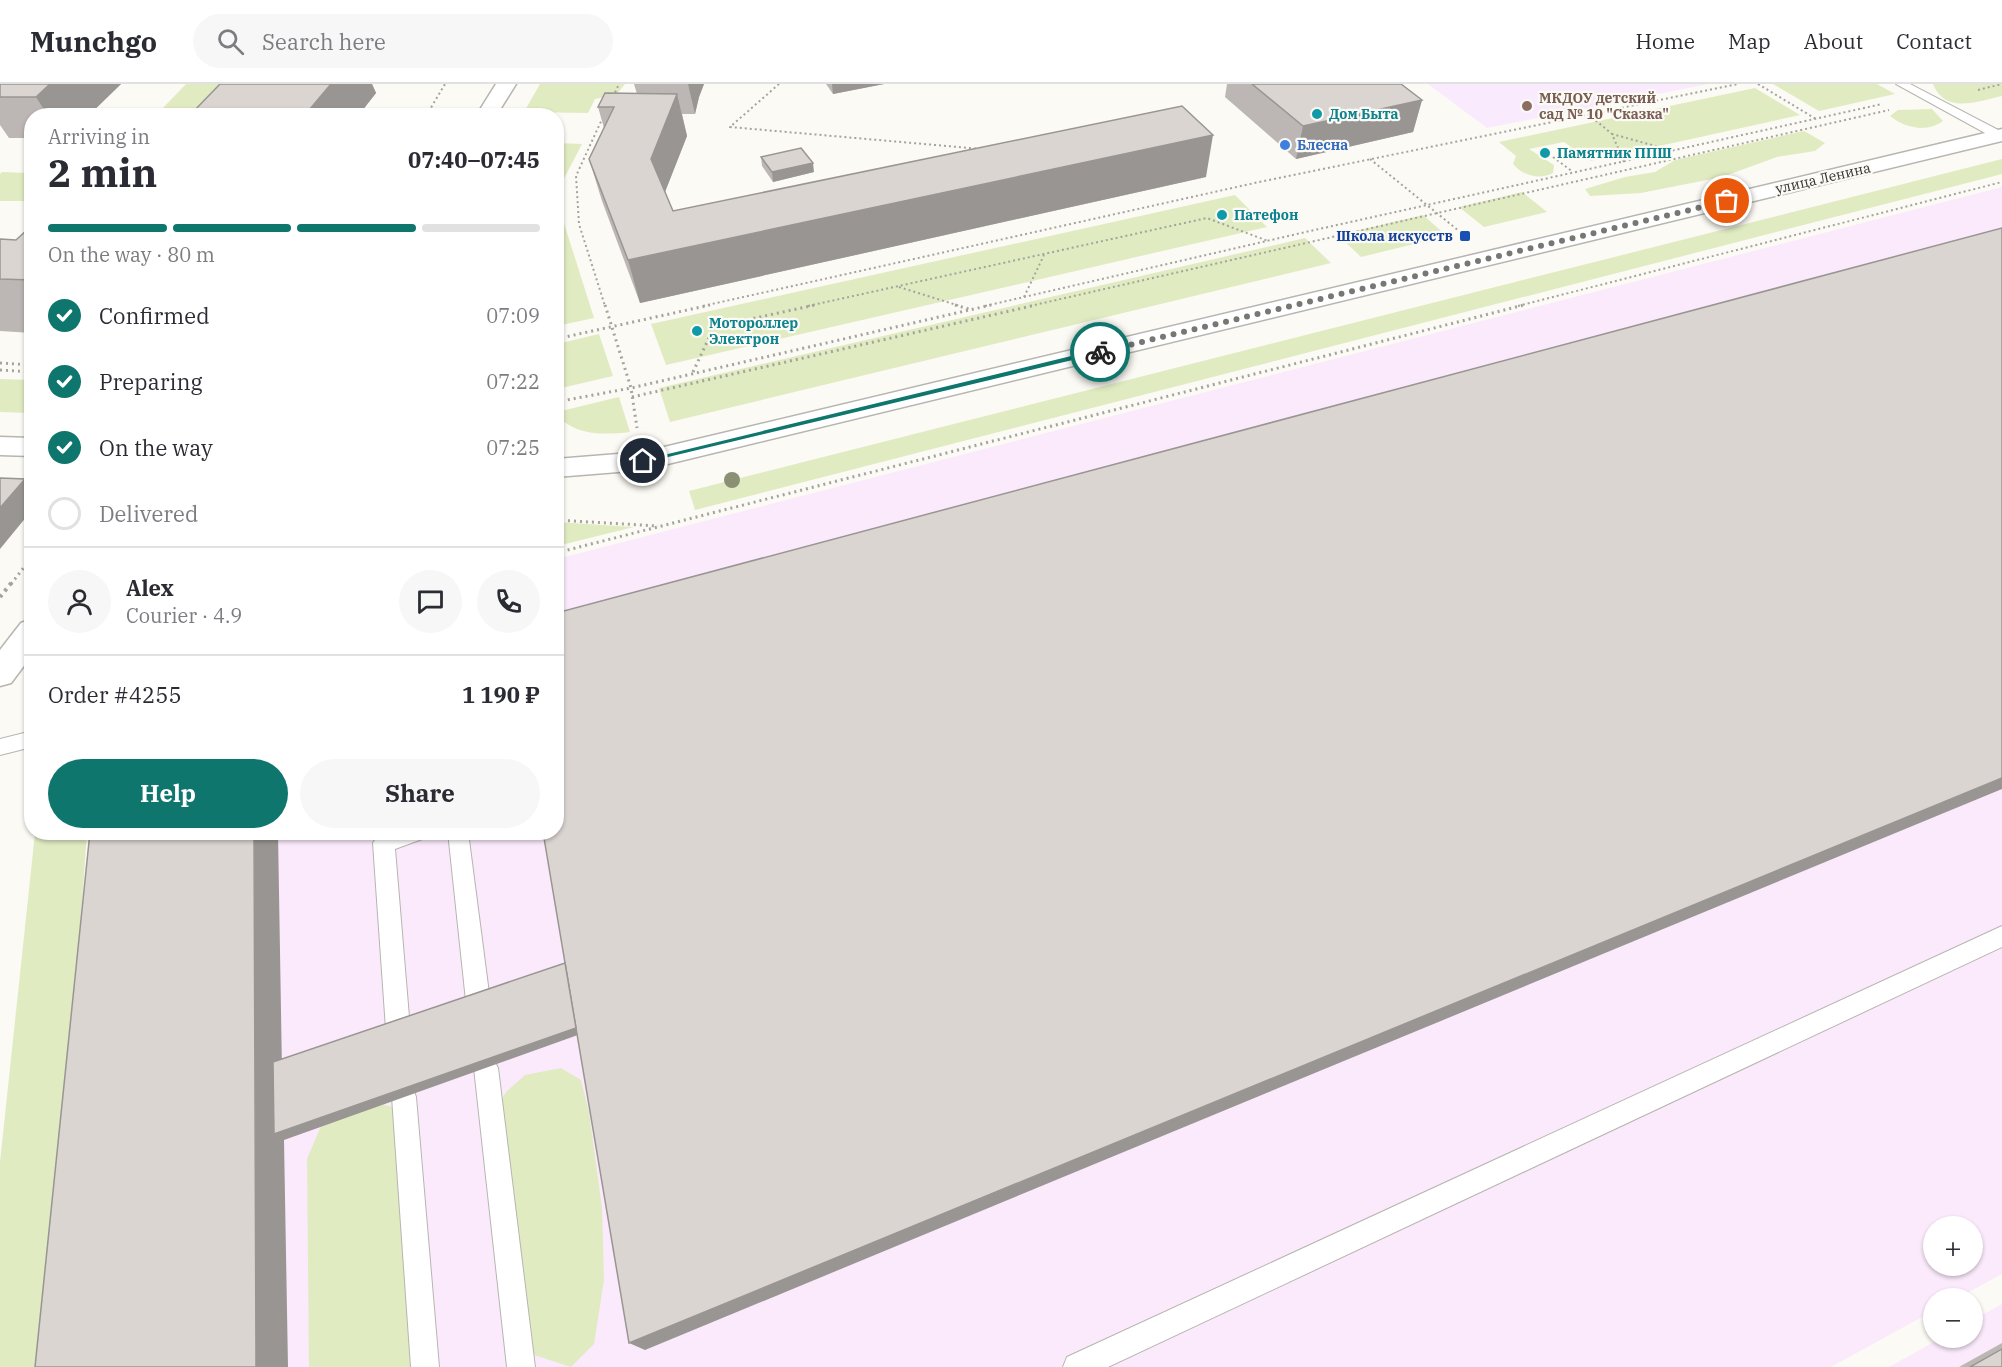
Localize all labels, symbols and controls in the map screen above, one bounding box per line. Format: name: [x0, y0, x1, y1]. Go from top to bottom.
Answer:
search box: [193, 14, 613, 68]
text: Munchgo: [30, 23, 157, 60]
icon: search: [214, 25, 247, 58]
text: Search here: [262, 27, 386, 56]
text: Home: [1635, 27, 1695, 55]
text: Map: [1728, 27, 1771, 55]
text: About: [1804, 27, 1863, 55]
text: Contact: [1896, 27, 1972, 55]
place label: МКДОУ детский сад № 10 "Сказка": [1539, 89, 1669, 123]
marker: МКДОУ детский сад № 10 "Сказка": [1520, 99, 1534, 113]
place label: Дом Быта: [1329, 105, 1399, 123]
marker: Дом Быта: [1310, 107, 1324, 121]
text: Arriving in: [48, 123, 150, 150]
place label: Блесна: [1297, 136, 1348, 154]
marker: Блесна: [1278, 138, 1292, 152]
place label: Памятник ППШ: [1557, 144, 1672, 162]
text: 07:40–07:45: [408, 145, 540, 174]
marker: Памятник ППШ: [1538, 146, 1552, 160]
text: 2 min: [48, 147, 157, 198]
street label: улица Ленина: [1774, 158, 1873, 198]
pin: [1701, 175, 1752, 226]
icon: bag: [1710, 184, 1743, 217]
place label: Патефон: [1234, 206, 1299, 224]
marker: Патефон: [1215, 208, 1229, 222]
place label: Школа искусств: [1336, 227, 1453, 245]
marker: Школа искусств: [1458, 229, 1472, 243]
text: On the way · 80 m: [48, 241, 215, 268]
icon: check: [48, 299, 81, 332]
text: Confirmed: [99, 301, 210, 330]
text: 07:09: [486, 302, 540, 329]
place label: Мотороллер Электрон: [709, 314, 798, 348]
courier: [1070, 322, 1130, 382]
marker: Мотороллер Электрон: [690, 324, 704, 338]
icon: bike: [1084, 336, 1117, 369]
icon: check: [48, 365, 81, 398]
text: Preparing: [99, 367, 203, 396]
text: 07:22: [486, 368, 540, 395]
icon: check: [48, 431, 81, 464]
text: On the way: [99, 433, 213, 462]
text: 07:25: [486, 434, 540, 461]
pin: [617, 435, 668, 486]
icon: home: [626, 444, 659, 477]
text: Delivered: [99, 499, 198, 528]
button: person: [48, 570, 111, 633]
button: chat: [399, 570, 462, 633]
button: phone: [477, 570, 540, 633]
text: Alex: [126, 573, 174, 602]
text: Courier · 4.9: [126, 602, 242, 629]
text: Order #4255: [48, 680, 182, 709]
text: 1 190 ₽: [462, 680, 540, 709]
button: Help: [48, 759, 288, 828]
button: Share: [300, 759, 540, 828]
map controls: [1923, 1216, 1983, 1348]
button: +: [1923, 1216, 1983, 1276]
button: −: [1923, 1288, 1983, 1348]

